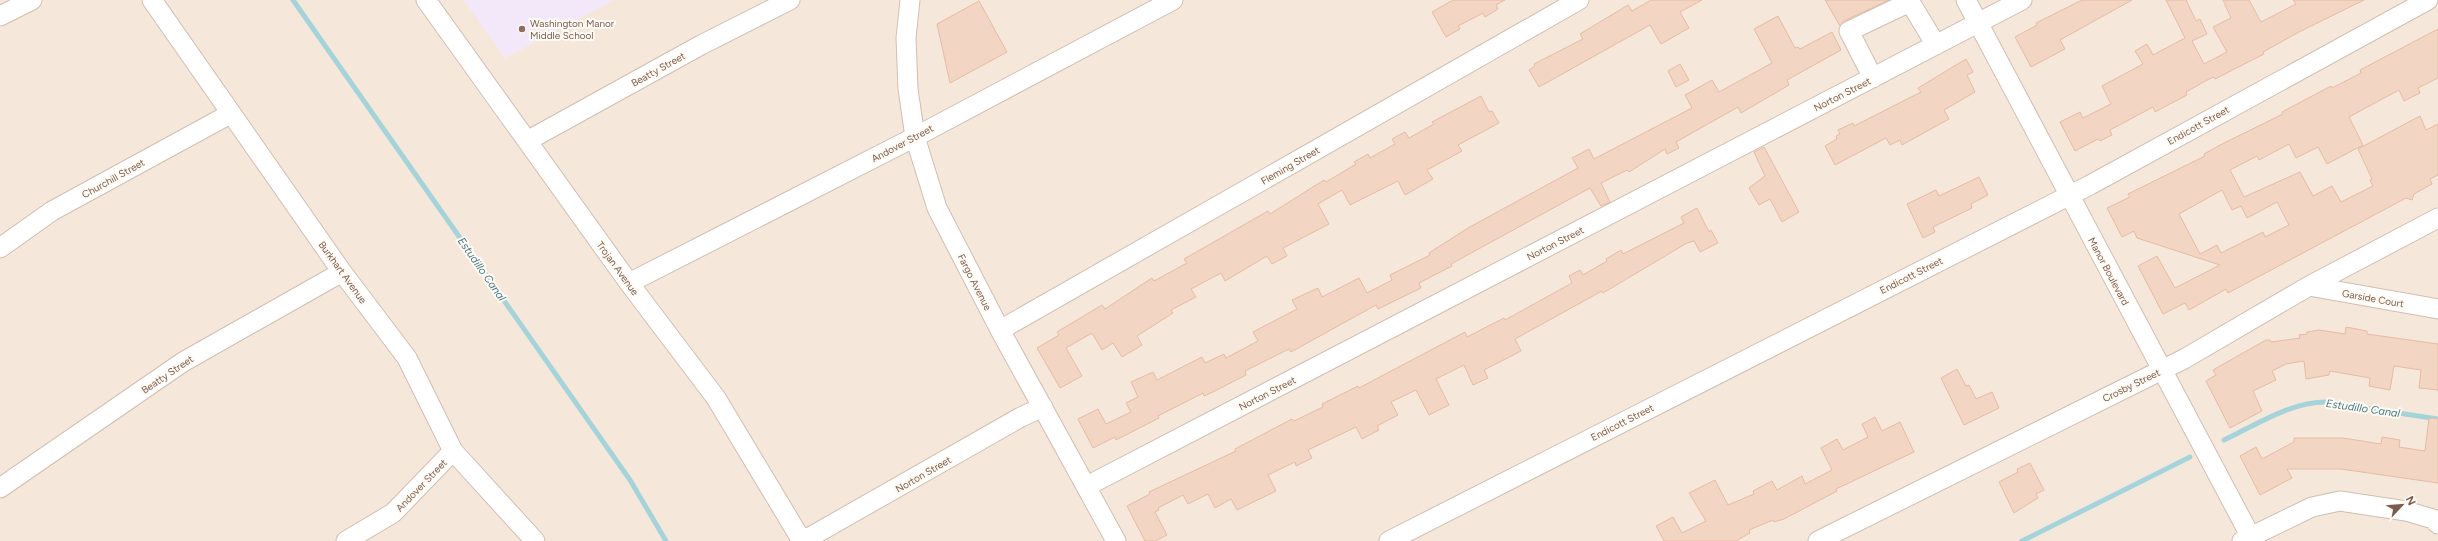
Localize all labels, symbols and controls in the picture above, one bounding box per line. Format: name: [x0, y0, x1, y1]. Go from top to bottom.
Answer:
place label: Washington Manor Middle School: [530, 17, 615, 42]
marker: Washington Manor Middle School: [517, 24, 527, 34]
street label: Beatty Street: [629, 49, 688, 90]
street label: Norton Street: [1811, 74, 1873, 114]
street label: Endicott Street: [2165, 103, 2232, 148]
street label: Andover Street: [869, 122, 936, 165]
street label: Fleming Street: [1258, 143, 1322, 188]
street label: Churchill Street: [80, 156, 147, 201]
street label: Norton Street: [1524, 223, 1586, 263]
water label: Estudillo Canal: [455, 235, 509, 304]
street label: Manor Boulevard: [2085, 235, 2132, 308]
street label: Burkhart Avenue: [316, 239, 370, 307]
street label: Trojan Avenue: [594, 239, 642, 298]
street label: Fargo Avenue: [955, 252, 995, 313]
street label: Endicott Street: [1878, 254, 1945, 297]
street label: Garside Court: [2341, 287, 2405, 310]
street label: Beatty Street: [139, 352, 196, 397]
street label: Crosby Street: [2100, 366, 2162, 405]
street label: Norton Street: [1236, 373, 1298, 413]
water label: Estudillo Canal: [2325, 397, 2401, 420]
street label: Endicott Street: [1589, 401, 1656, 444]
street label: Norton Street: [893, 453, 954, 496]
street label: Andover Street: [393, 456, 450, 514]
north arrow: [2382, 485, 2422, 525]
text: N: [2403, 494, 2418, 508]

